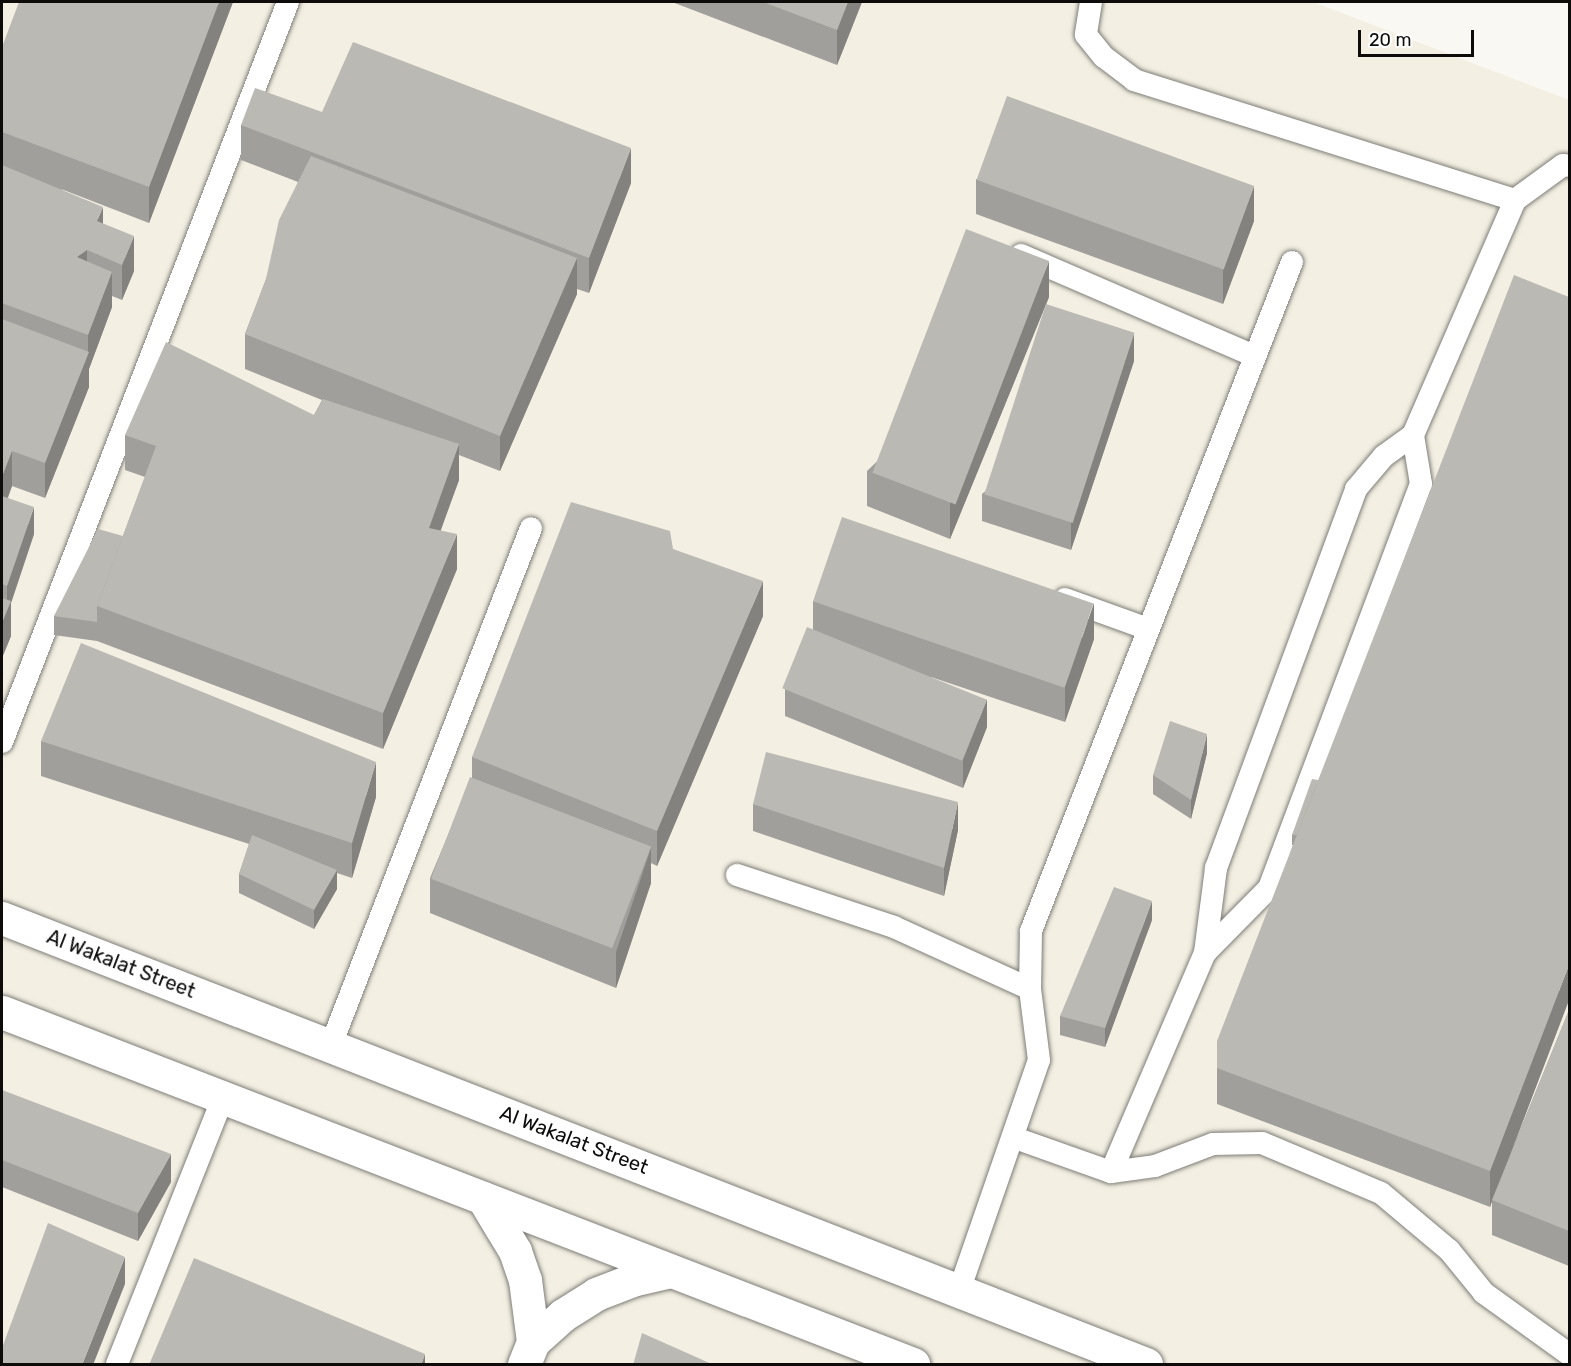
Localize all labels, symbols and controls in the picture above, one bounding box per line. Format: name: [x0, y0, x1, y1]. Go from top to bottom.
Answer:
scale bar: [1361, 18, 1476, 56]
text: 20 m: [1369, 29, 1411, 51]
street label: Al Wakalat Street: [43, 925, 199, 1003]
street label: Al Wakalat Street: [496, 1101, 652, 1179]

